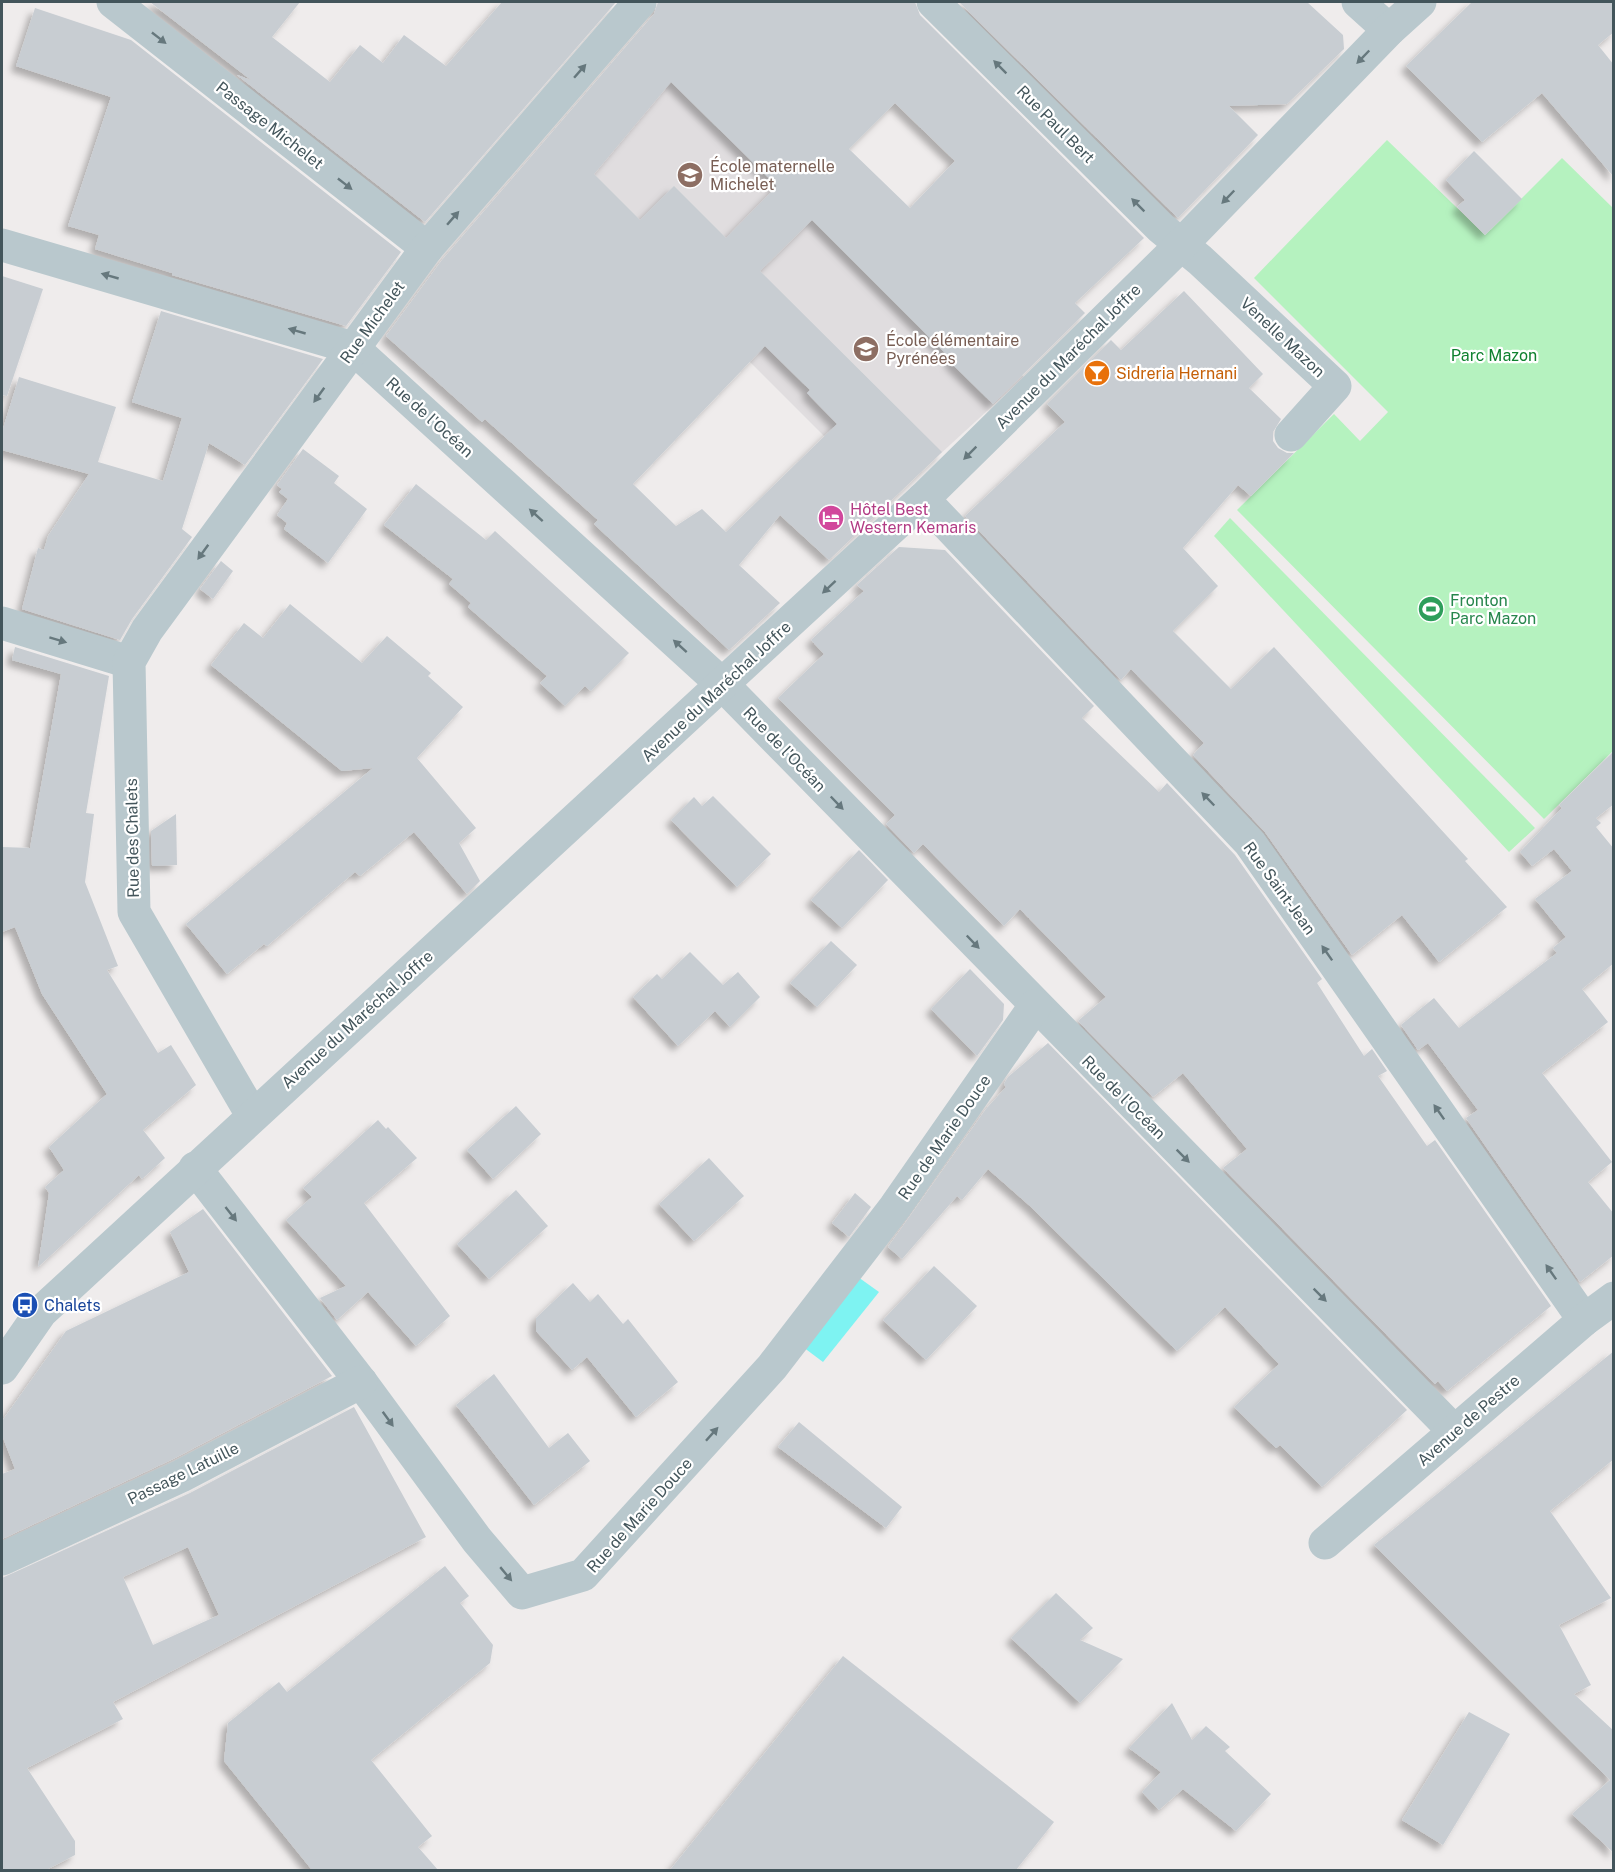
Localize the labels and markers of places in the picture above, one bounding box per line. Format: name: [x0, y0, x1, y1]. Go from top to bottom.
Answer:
place label: École maternelle Michelet: [710, 156, 835, 194]
school or university icon: École maternelle Michelet: [675, 160, 705, 190]
place label: École élémentaire Pyrénées: [886, 330, 1019, 368]
school or university icon: École élémentaire Pyrénées: [851, 334, 881, 364]
bar icon: Sidreria Hernani: [1082, 358, 1112, 388]
place label: Sidreria Hernani: [1116, 364, 1237, 383]
place label: Hôtel Best Western Kemaris: [850, 500, 976, 537]
hotel icon: Hôtel Best Western Kemaris: [816, 503, 846, 533]
place label: Fronton Parc Mazon: [1450, 591, 1536, 628]
sports icon: Fronton Parc Mazon: [1416, 594, 1446, 624]
bus stop icon: Chalets: [10, 1290, 40, 1320]
place label: Chalets: [44, 1296, 101, 1315]

